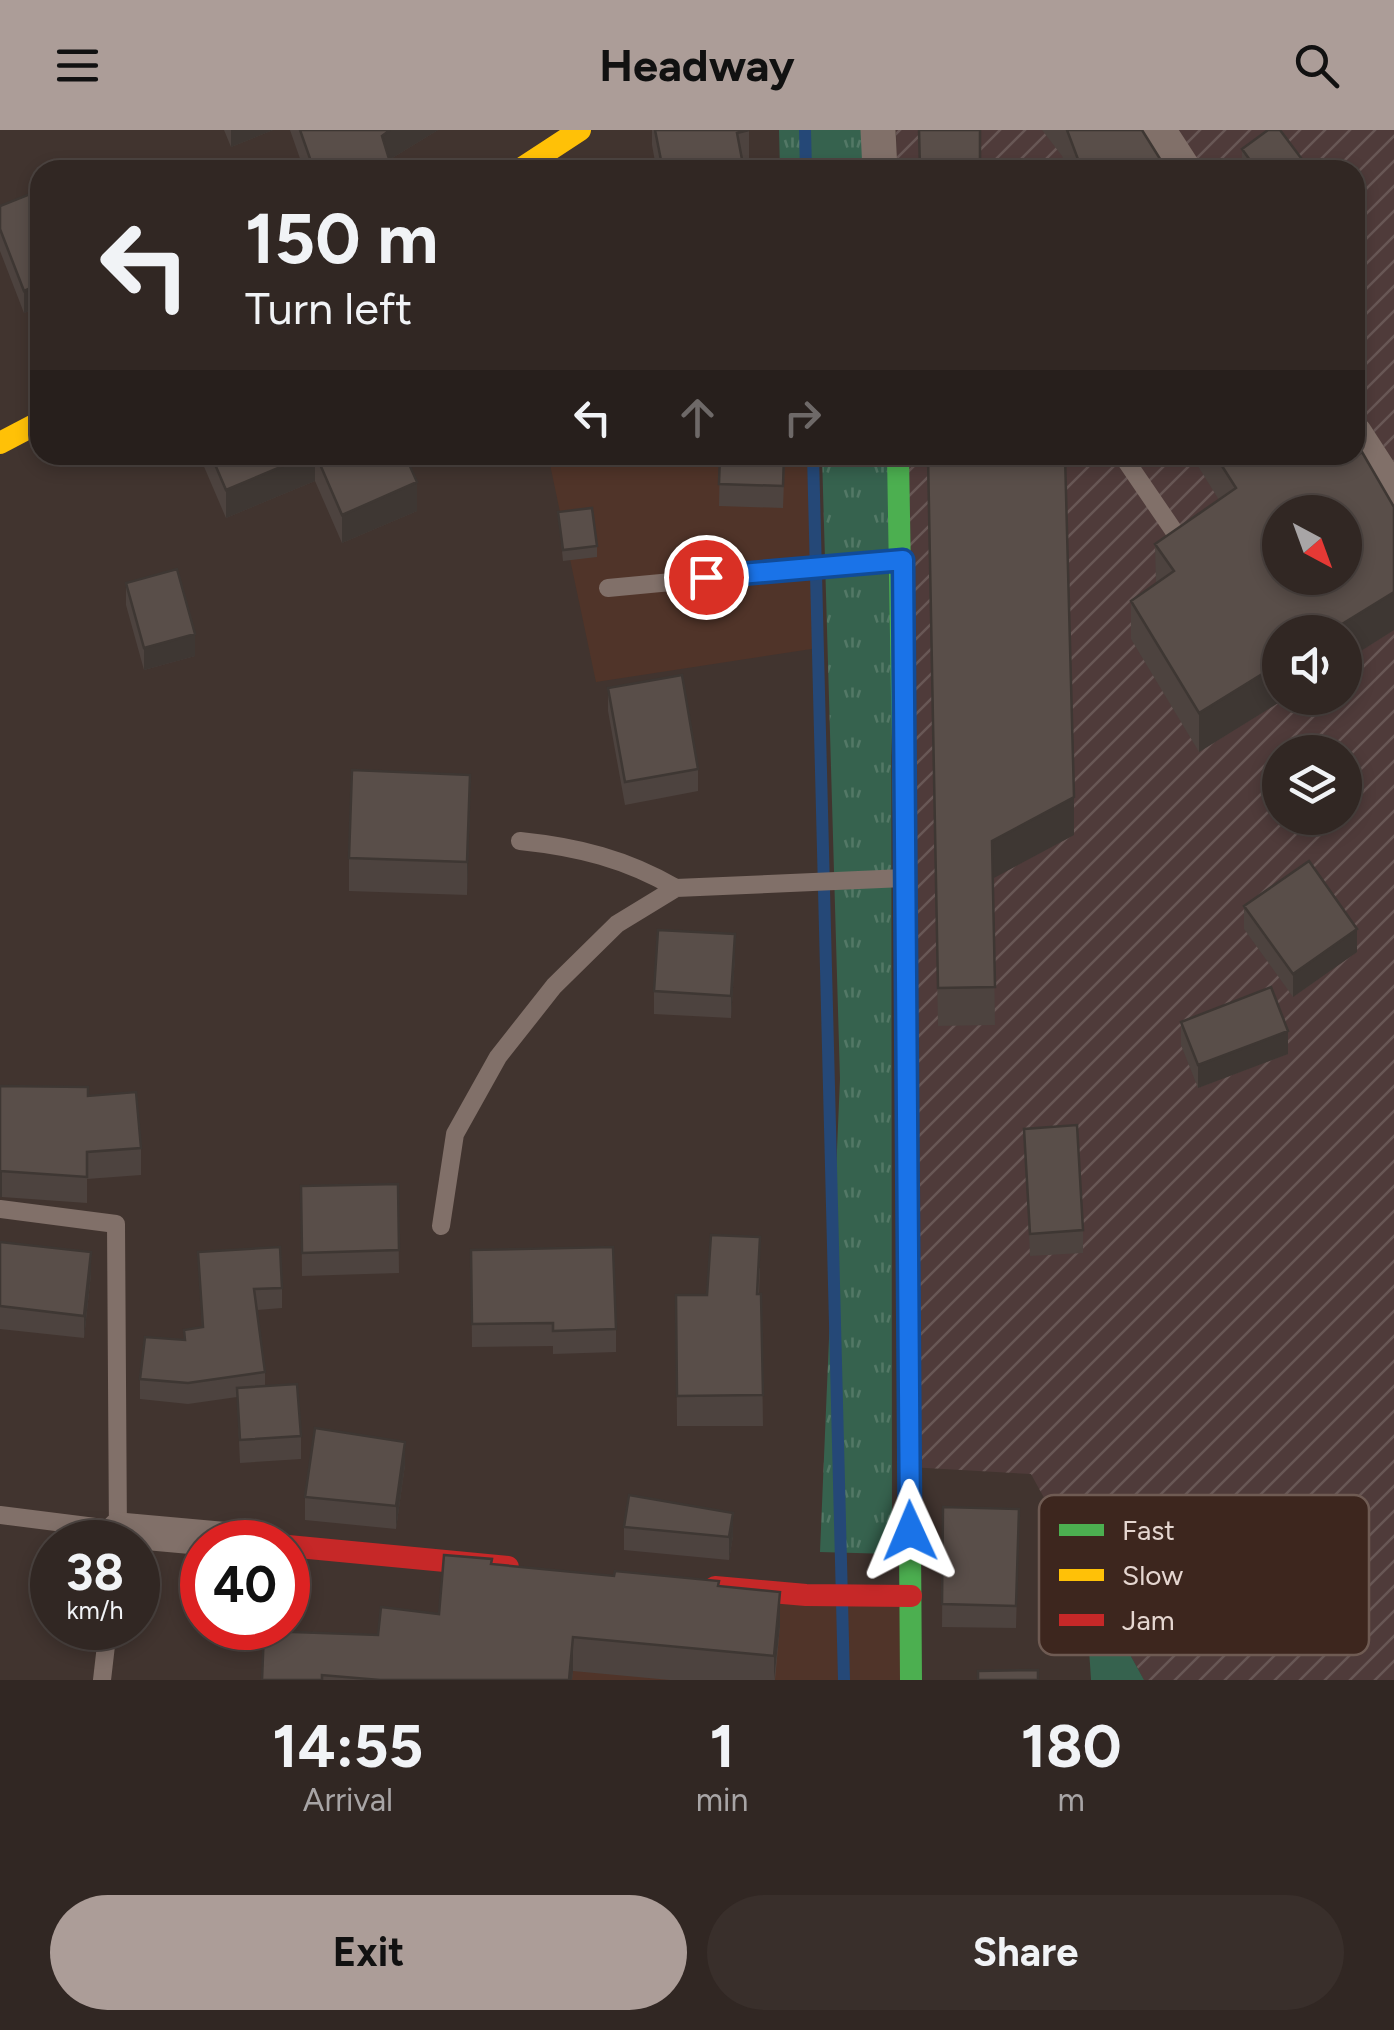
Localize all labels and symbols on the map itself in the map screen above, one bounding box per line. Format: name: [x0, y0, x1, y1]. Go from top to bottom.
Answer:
north arrow: [1262, 495, 1362, 595]
pin: [664, 535, 749, 620]
position arrow: [858, 1479, 962, 1583]
legend: [1039, 1495, 1369, 1655]
text: Fast: [1122, 1513, 1175, 1547]
speed limit sign: 40: [180, 1520, 310, 1650]
text: Slow: [1122, 1558, 1183, 1592]
text: Jam: [1122, 1603, 1175, 1637]

